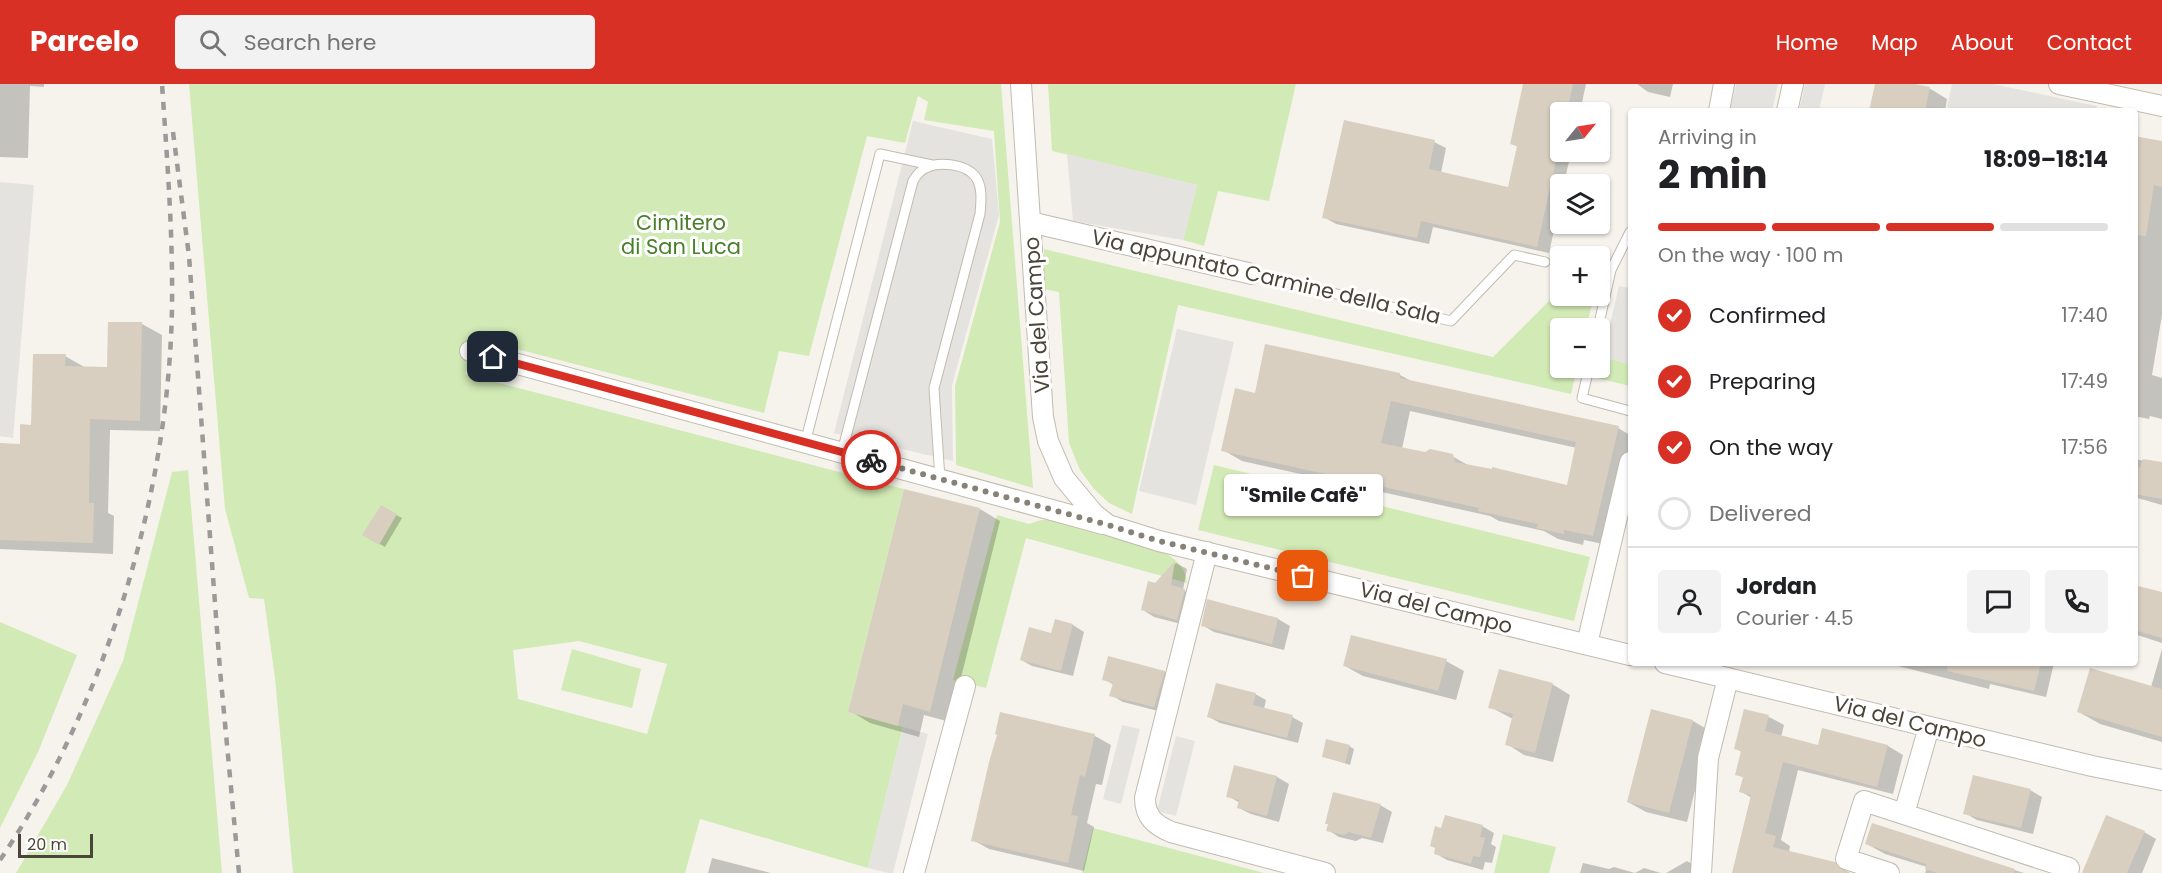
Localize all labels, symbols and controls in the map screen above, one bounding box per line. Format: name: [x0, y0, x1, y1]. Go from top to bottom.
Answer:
search box: [175, 15, 595, 69]
text: Parcelo: [30, 22, 139, 61]
icon: search: [196, 26, 229, 59]
text: Search here: [244, 27, 376, 58]
text: Home: [1776, 28, 1838, 57]
text: Map: [1871, 28, 1918, 57]
text: About: [1951, 28, 2014, 57]
text: Contact: [2047, 28, 2132, 57]
north arrow: [1550, 102, 1610, 162]
map controls: [1550, 102, 1610, 378]
text: Arriving in: [1658, 123, 1757, 151]
text: 18:09–18:14: [1984, 144, 2108, 175]
text: 2 min: [1658, 147, 1768, 202]
button: layers: [1550, 174, 1610, 234]
park label: Cimitero di San Luca: [621, 208, 741, 261]
street label: Via appuntato Carmine della Sala: [1089, 222, 1444, 331]
street label: Via del Campo: [1017, 236, 1056, 394]
text: On the way · 100 m: [1658, 241, 1843, 269]
button: +: [1550, 246, 1610, 306]
icon: check: [1658, 299, 1691, 332]
text: Confirmed: [1709, 300, 1826, 331]
text: 17:40: [2061, 301, 2108, 329]
button: −: [1550, 318, 1610, 378]
pin: [467, 331, 518, 382]
icon: home: [476, 340, 509, 373]
icon: check: [1658, 365, 1691, 398]
text: Preparing: [1709, 366, 1816, 397]
text: 17:49: [2061, 367, 2108, 395]
courier: [841, 430, 901, 490]
icon: check: [1658, 431, 1691, 464]
text: On the way: [1709, 432, 1833, 463]
text: 17:56: [2061, 433, 2108, 461]
icon: bike: [855, 444, 888, 477]
callout: "Smile Cafè": [1224, 474, 1382, 516]
text: "Smile Cafè": [1240, 481, 1367, 509]
text: Delivered: [1709, 498, 1812, 529]
pin: [1277, 550, 1328, 601]
icon: bag: [1286, 559, 1319, 592]
button: person: [1658, 570, 1721, 633]
button: chat: [1967, 570, 2030, 633]
button: phone: [2045, 570, 2108, 633]
text: Jordan: [1736, 571, 1817, 602]
street label: Via del Campo: [1357, 574, 1516, 641]
text: Courier · 4.5: [1736, 604, 1854, 632]
street label: Via del Campo: [1831, 688, 1990, 755]
scale bar: [18, 831, 93, 858]
text: 20 m: [27, 833, 67, 856]

